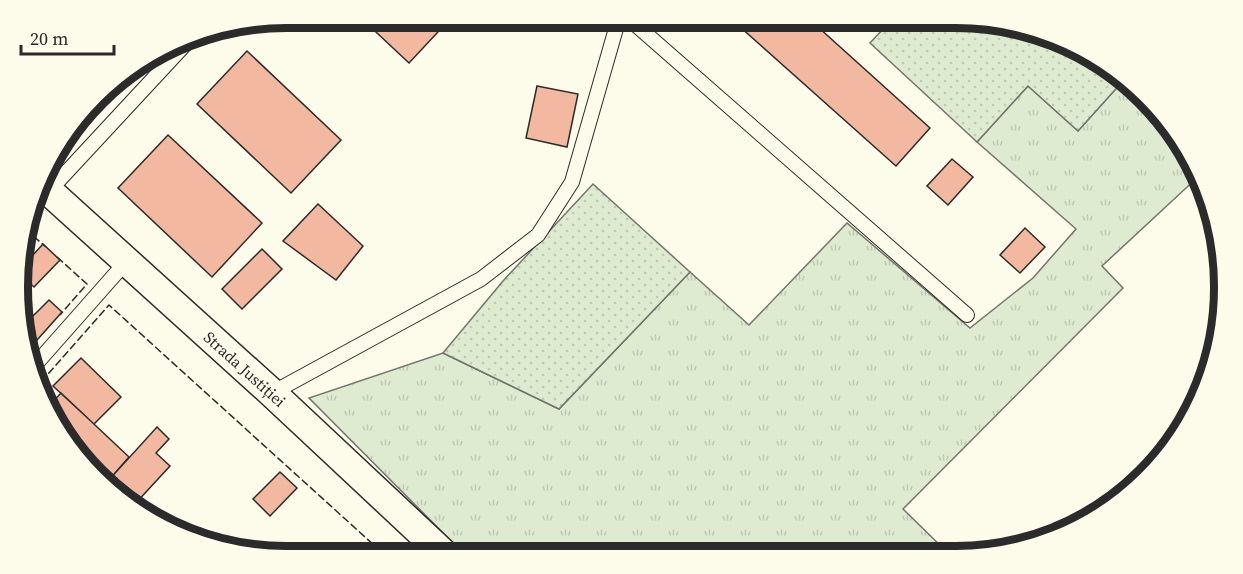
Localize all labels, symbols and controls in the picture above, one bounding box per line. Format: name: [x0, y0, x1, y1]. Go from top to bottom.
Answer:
scale bar: [21, 18, 114, 56]
text: 20 m: [30, 26, 68, 51]
street label: Strada Justiției: [199, 326, 291, 412]

